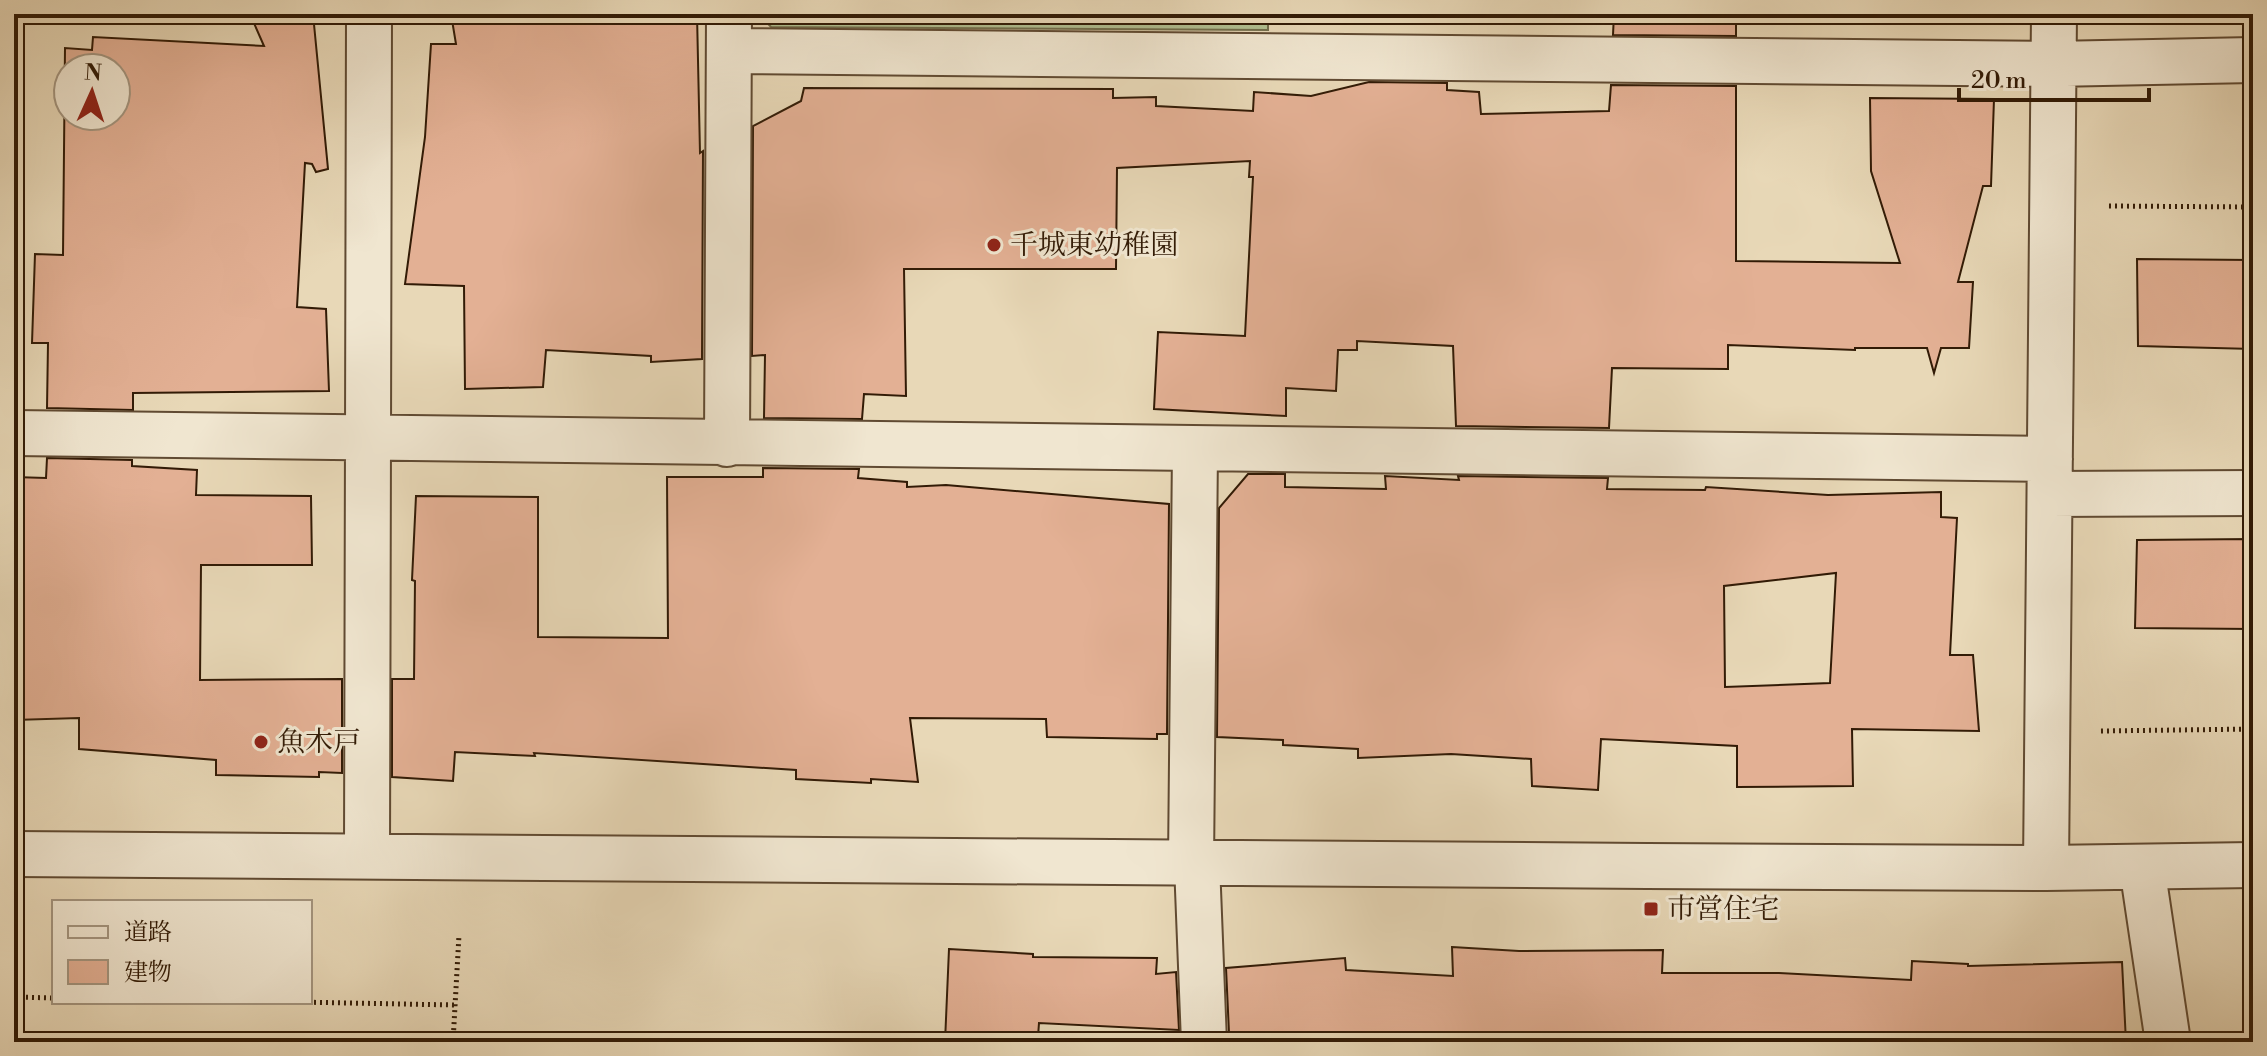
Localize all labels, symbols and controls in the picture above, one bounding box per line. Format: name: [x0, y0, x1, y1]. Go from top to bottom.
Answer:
north arrow: [52, 52, 132, 132]
scale bar: [1959, 52, 2149, 102]
text: N: [84, 60, 103, 87]
text: 20 m: [1971, 66, 2027, 96]
place label: 千城東幼稚園: [1010, 228, 1178, 263]
marker: 千城東幼稚園: [985, 236, 1003, 254]
place label: 魚木戸: [277, 725, 361, 760]
marker: 魚木戸: [252, 733, 270, 751]
place label: 市営住宅: [1667, 892, 1779, 927]
legend: [52, 900, 312, 1004]
marker: 市営住宅: [1642, 900, 1660, 918]
text: 道路: [124, 918, 172, 948]
text: 建物: [124, 958, 172, 988]

